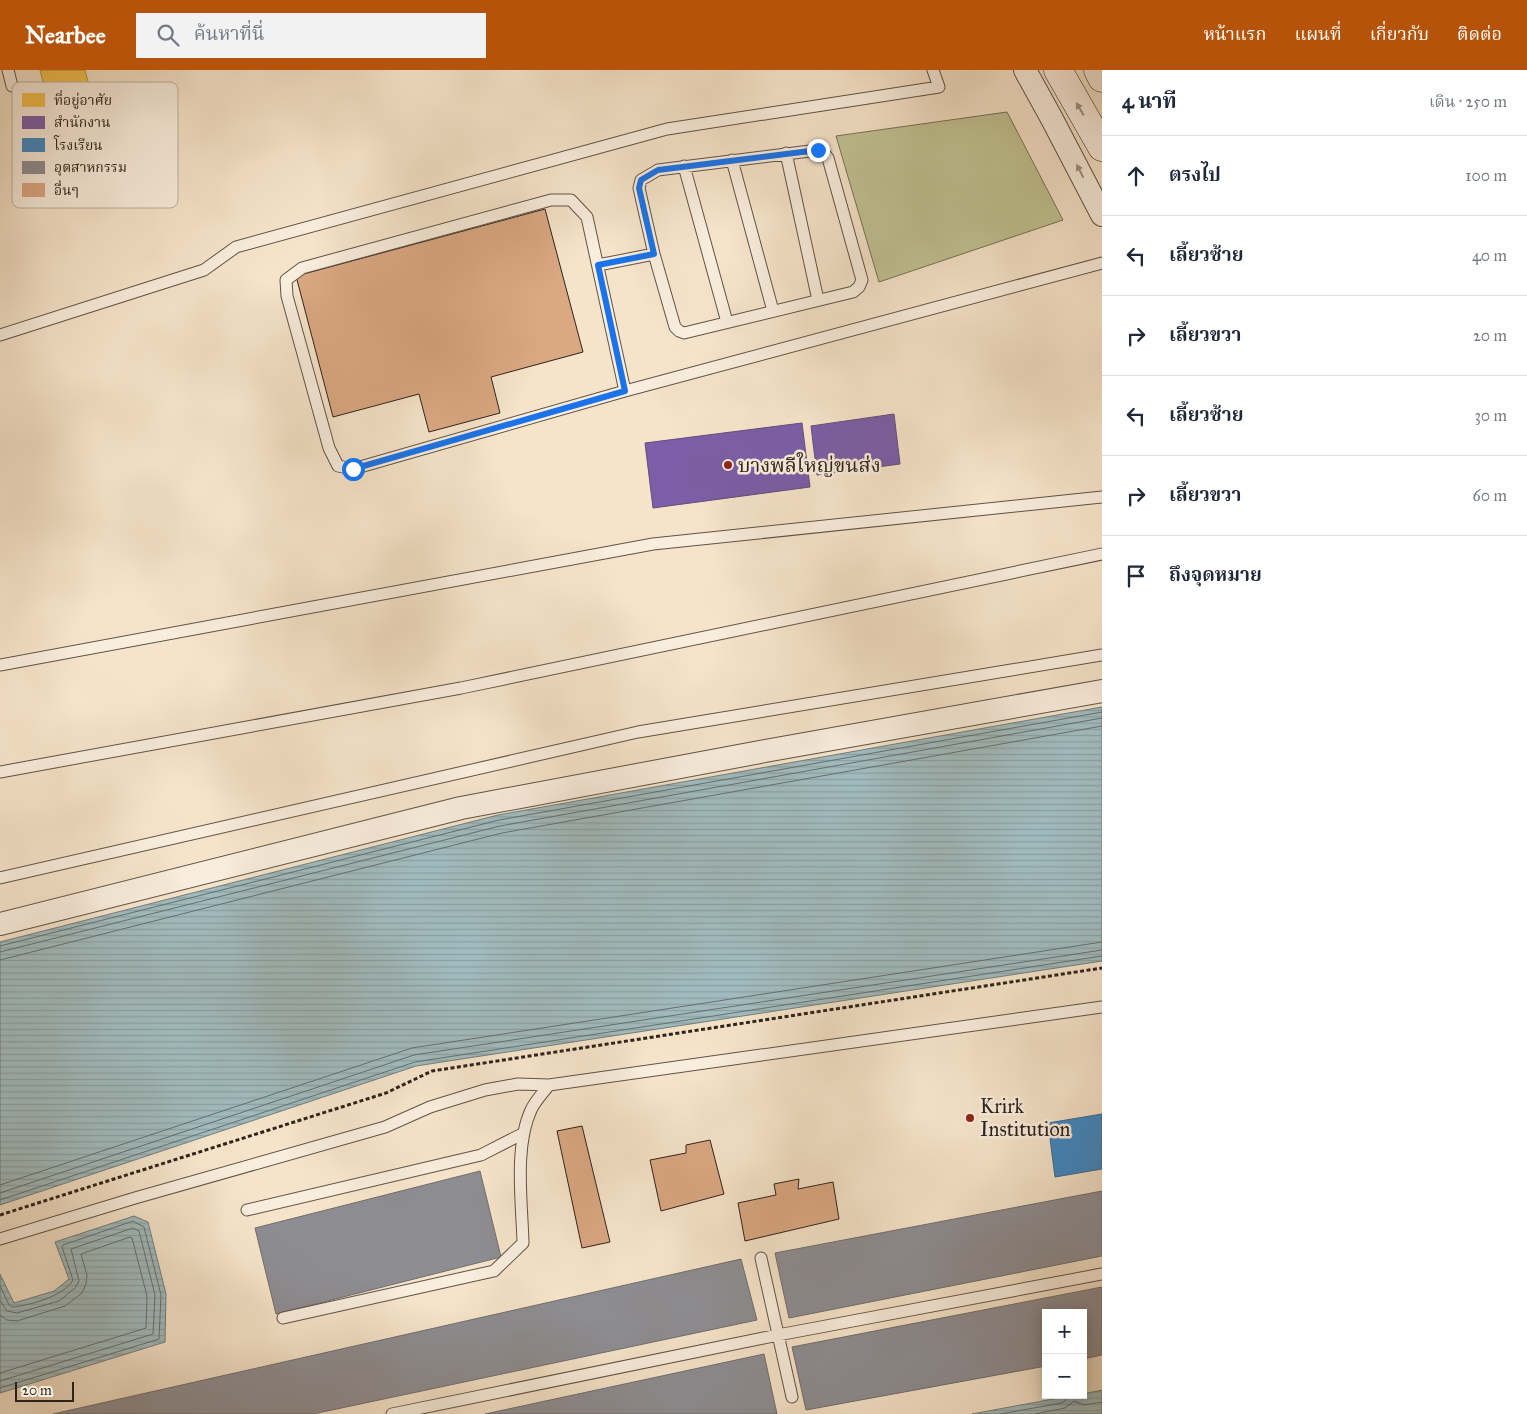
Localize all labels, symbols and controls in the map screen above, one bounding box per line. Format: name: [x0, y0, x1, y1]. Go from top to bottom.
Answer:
search box: [136, 13, 486, 58]
text: Nearbee: [25, 20, 106, 50]
icon: search: [154, 21, 182, 49]
text: ค้นหาที่นี่: [194, 22, 265, 45]
text: หน้าแรก: [1203, 23, 1266, 45]
text: แผนที่: [1294, 23, 1342, 45]
text: เกี่ยวกับ: [1370, 23, 1429, 45]
text: ติดต่อ: [1457, 23, 1502, 45]
legend: [12, 82, 178, 208]
text: 4 นาที: [1122, 88, 1177, 114]
text: ที่อยู่อาศัย: [54, 90, 112, 109]
text: เดิน · 250 m: [1429, 92, 1507, 111]
one-way arrow: [1076, 101, 1084, 116]
text: สำนักงาน: [54, 114, 110, 131]
text: โรงเรียน: [53, 135, 103, 154]
route end: [807, 139, 830, 162]
text: อุตสาหกรรม: [54, 159, 127, 176]
icon: ahead: [1122, 162, 1150, 190]
text: ตรงไป: [1169, 163, 1221, 186]
one-way arrow: [1076, 164, 1084, 179]
text: 100 m: [1465, 166, 1507, 185]
text: อื่นๆ: [54, 180, 79, 199]
icon: left: [1122, 242, 1150, 270]
text: เลี้ยวซ้าย: [1169, 243, 1243, 266]
text: 40 m: [1472, 246, 1507, 265]
icon: right: [1122, 322, 1150, 350]
text: เลี้ยวขวา: [1169, 323, 1241, 346]
text: 20 m: [1473, 326, 1507, 345]
icon: left: [1122, 402, 1150, 430]
text: เลี้ยวซ้าย: [1169, 403, 1243, 426]
text: 30 m: [1474, 406, 1507, 425]
place label: บางพลีใหญ่ขนส่ง: [738, 452, 881, 477]
route start: [342, 458, 365, 481]
marker: บางพลีใหญ่ขนส่ง: [722, 459, 734, 471]
icon: right: [1122, 482, 1150, 510]
text: เลี้ยวขวา: [1169, 483, 1241, 506]
text: 60 m: [1473, 486, 1507, 505]
icon: arrive: [1122, 562, 1150, 590]
text: ถึงจุดหมาย: [1169, 563, 1262, 586]
place label: Krirk Institution: [980, 1094, 1071, 1141]
marker: Krirk Institution: [964, 1112, 976, 1124]
map controls: [1042, 1309, 1087, 1399]
button: +: [1042, 1309, 1087, 1354]
button: −: [1042, 1354, 1087, 1399]
scale bar: [15, 1379, 74, 1402]
text: 20 m: [22, 1382, 52, 1399]

